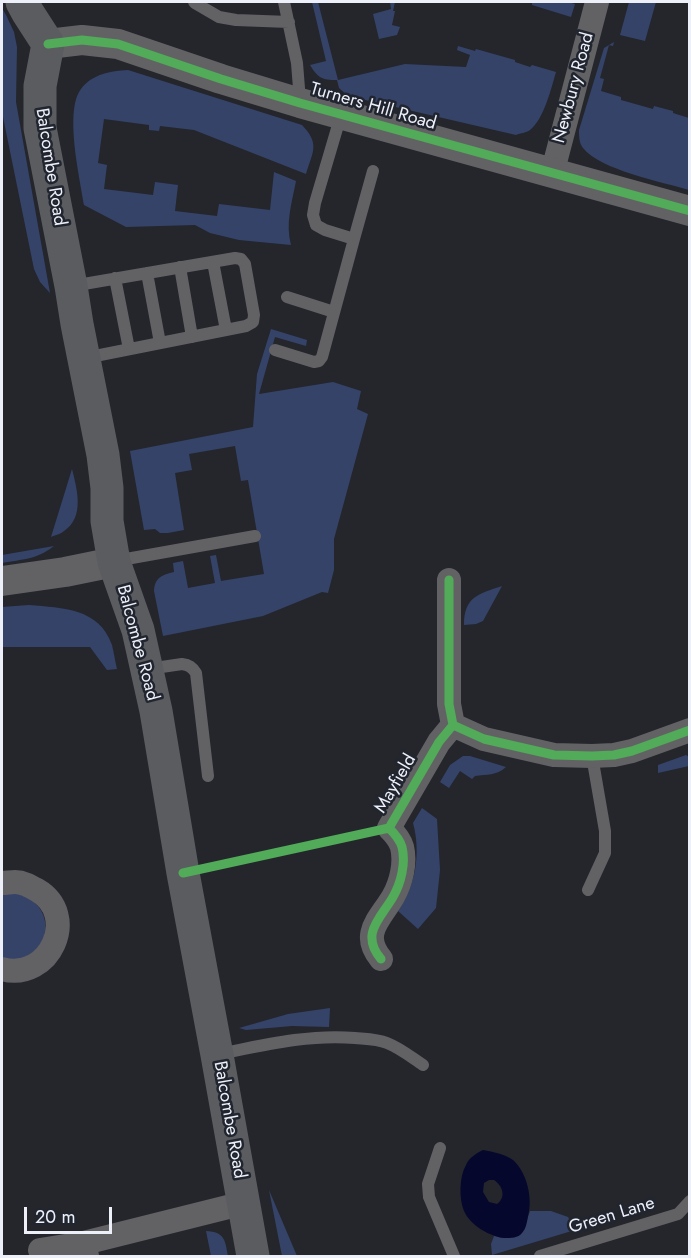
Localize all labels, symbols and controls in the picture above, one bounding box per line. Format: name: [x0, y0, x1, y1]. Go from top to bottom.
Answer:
street label: Newbury Road: [549, 30, 599, 146]
street label: Turners Hill Road: [307, 79, 439, 135]
street label: Balcombe Road: [30, 107, 70, 227]
street label: Balcombe Road: [111, 583, 163, 703]
street label: Mayfield: [371, 751, 421, 817]
street label: Balcombe Road: [208, 1059, 250, 1181]
street label: Green Lane: [566, 1193, 658, 1239]
scale bar: [27, 1195, 116, 1233]
text: 20 m: [35, 1204, 75, 1230]

